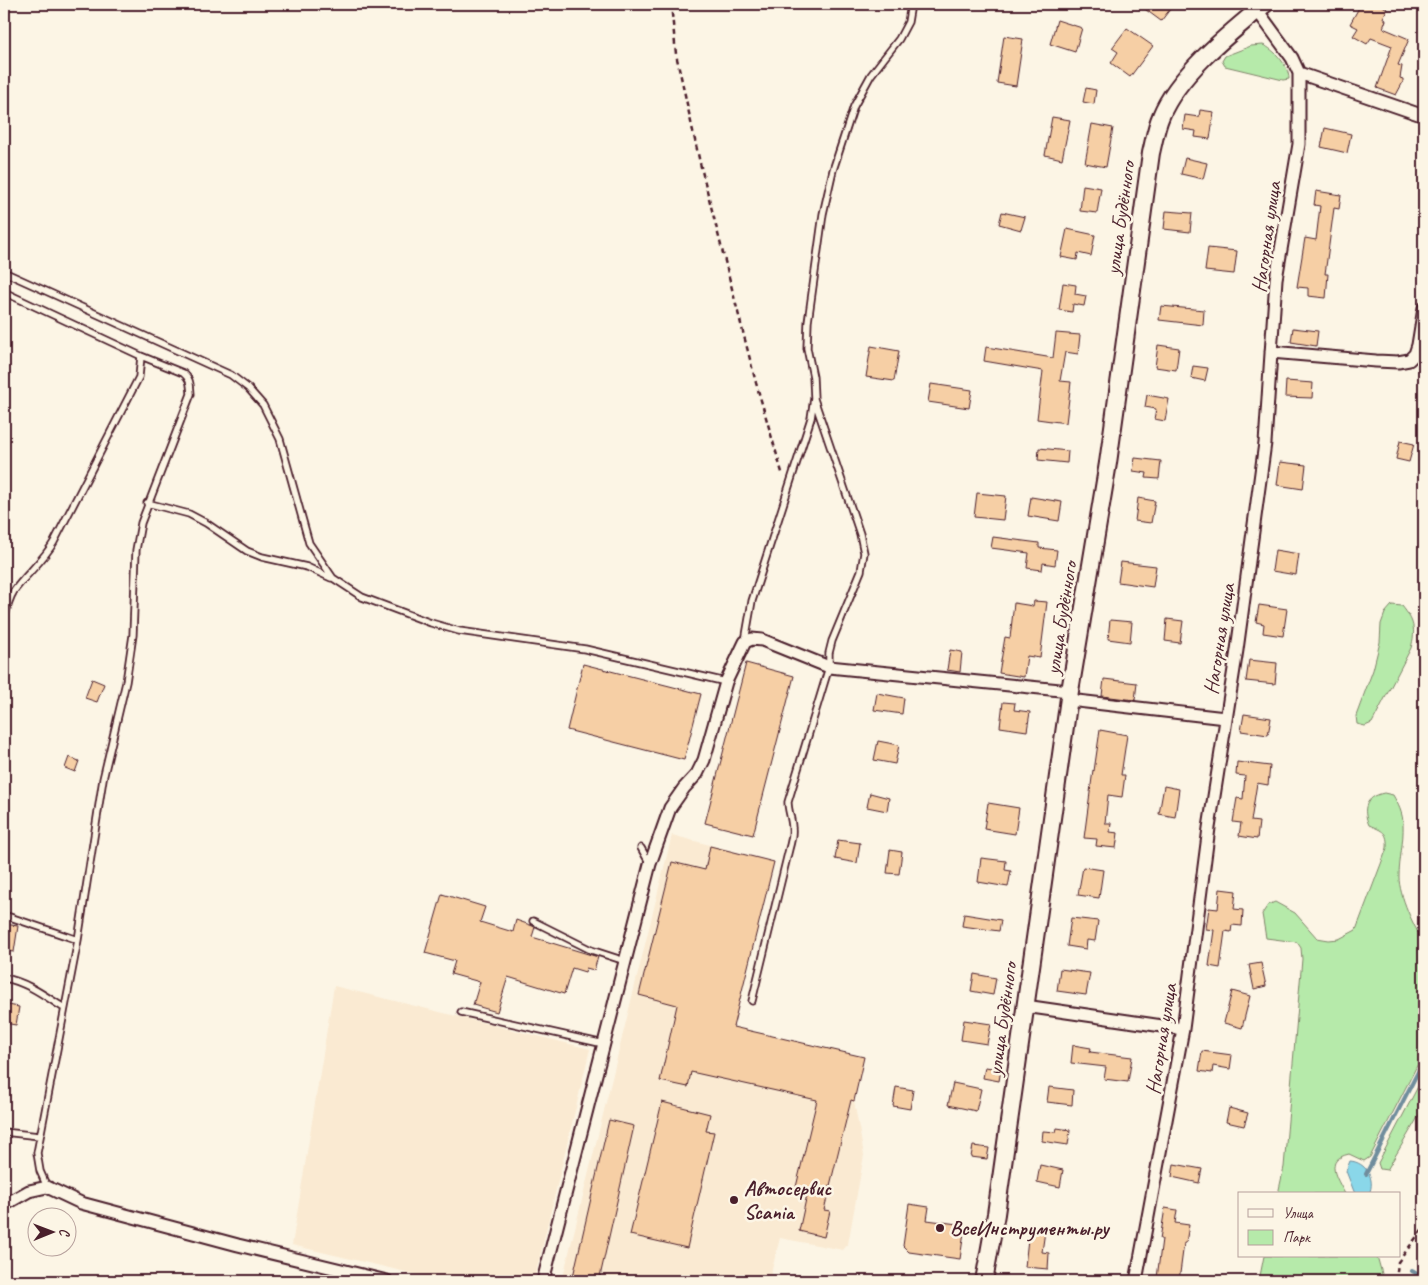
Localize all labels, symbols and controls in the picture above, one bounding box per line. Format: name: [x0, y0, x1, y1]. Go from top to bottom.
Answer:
street label: улица Будённого: [1099, 157, 1141, 278]
street label: Нагорная улица: [1245, 178, 1287, 294]
street label: улица Будённого: [1039, 557, 1083, 678]
street label: Нагорная улица: [1197, 580, 1241, 696]
street label: улица Будённого: [981, 958, 1023, 1079]
street label: Нагорная улица: [1139, 980, 1183, 1096]
place label: Автосервис Scania: [744, 1175, 832, 1225]
legend: [1238, 1192, 1400, 1258]
marker: Автосервис Scania: [728, 1194, 740, 1206]
text: Улица: [1283, 1204, 1314, 1223]
north arrow: [28, 1208, 78, 1258]
place label: ВсеИнструменты.ру: [950, 1215, 1110, 1242]
marker: ВсеИнструменты.ру: [934, 1222, 946, 1234]
text: С: [56, 1228, 73, 1237]
text: Парк: [1283, 1228, 1311, 1247]

